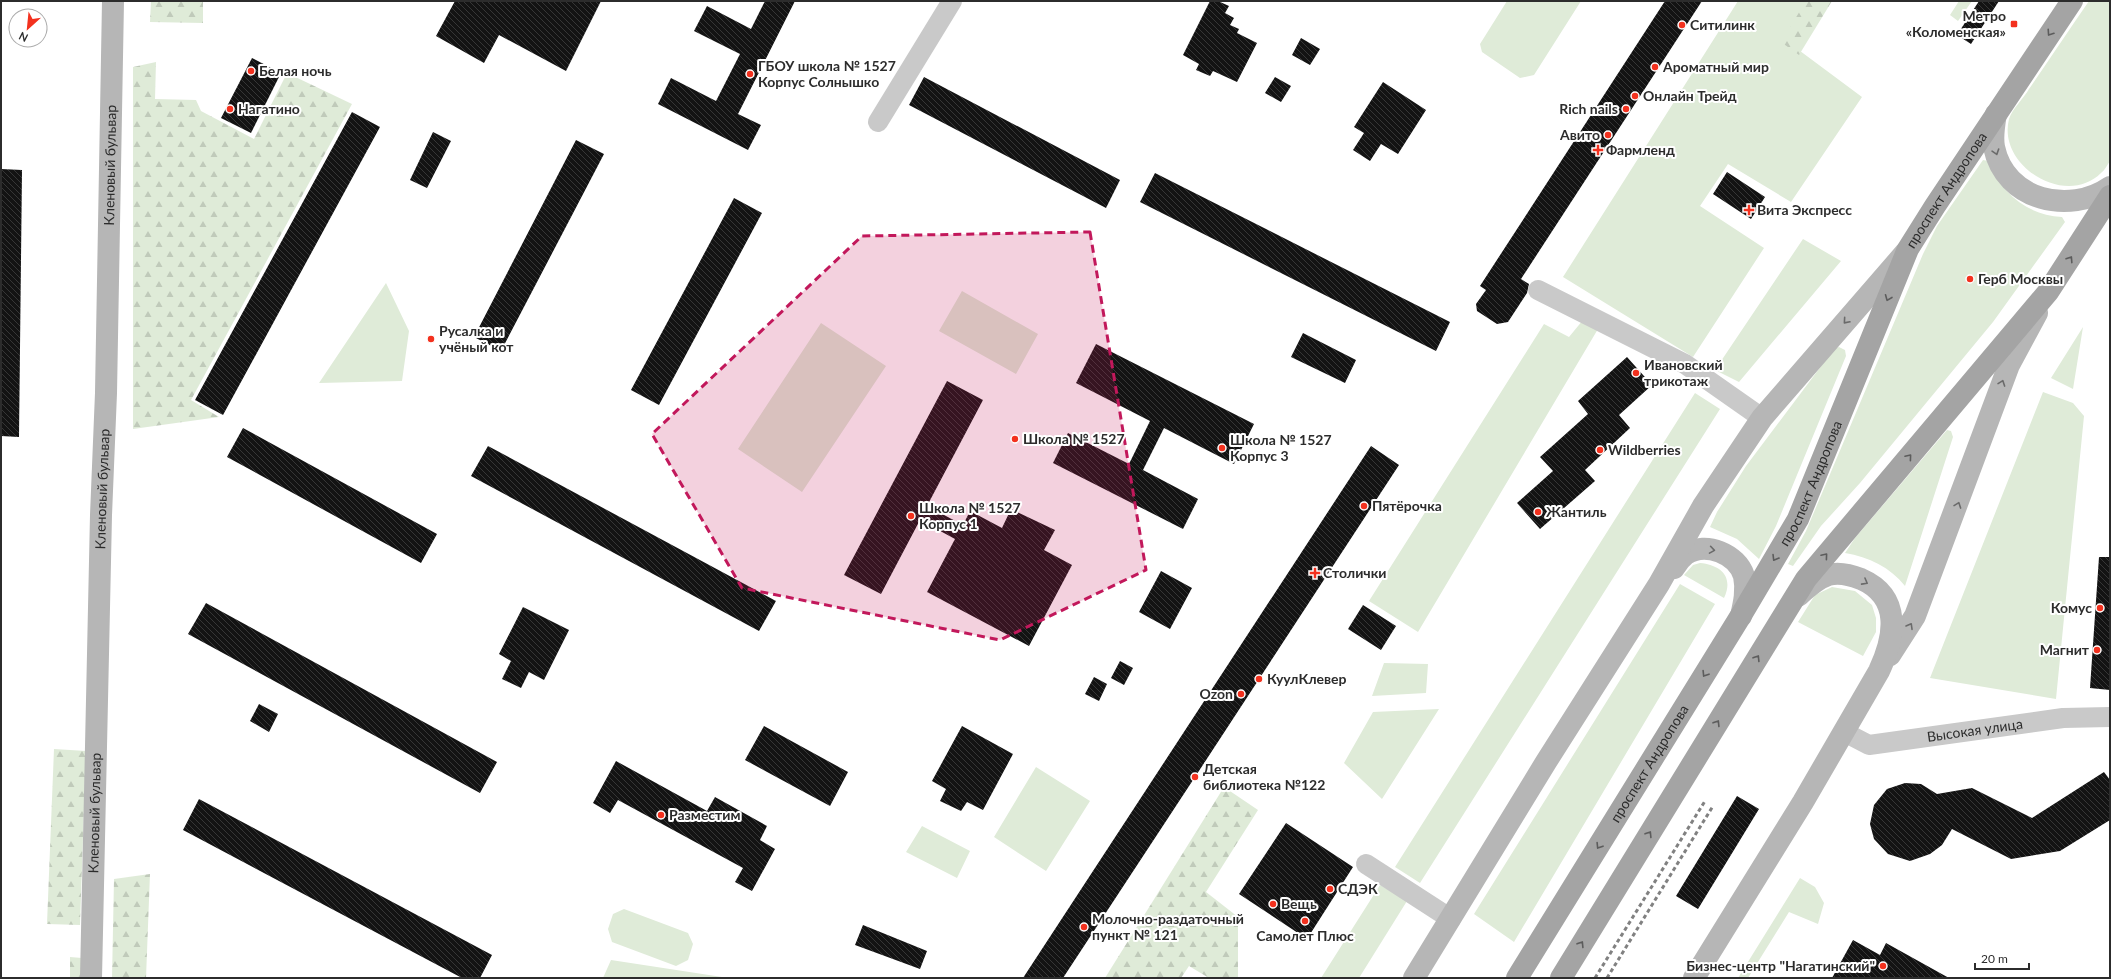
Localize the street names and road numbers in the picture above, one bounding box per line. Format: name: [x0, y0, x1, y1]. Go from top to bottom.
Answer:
street label: Кленовый бульвар: [100, 105, 119, 226]
street label: проспект Андропова: [1902, 129, 1990, 251]
street label: проспект Андропова: [1775, 418, 1845, 549]
street label: Кленовый бульвар: [91, 428, 113, 550]
street label: проспект Андропова: [1606, 701, 1692, 825]
street label: Высокая улица: [1926, 715, 2024, 745]
street label: Кленовый бульвар: [84, 752, 104, 874]

